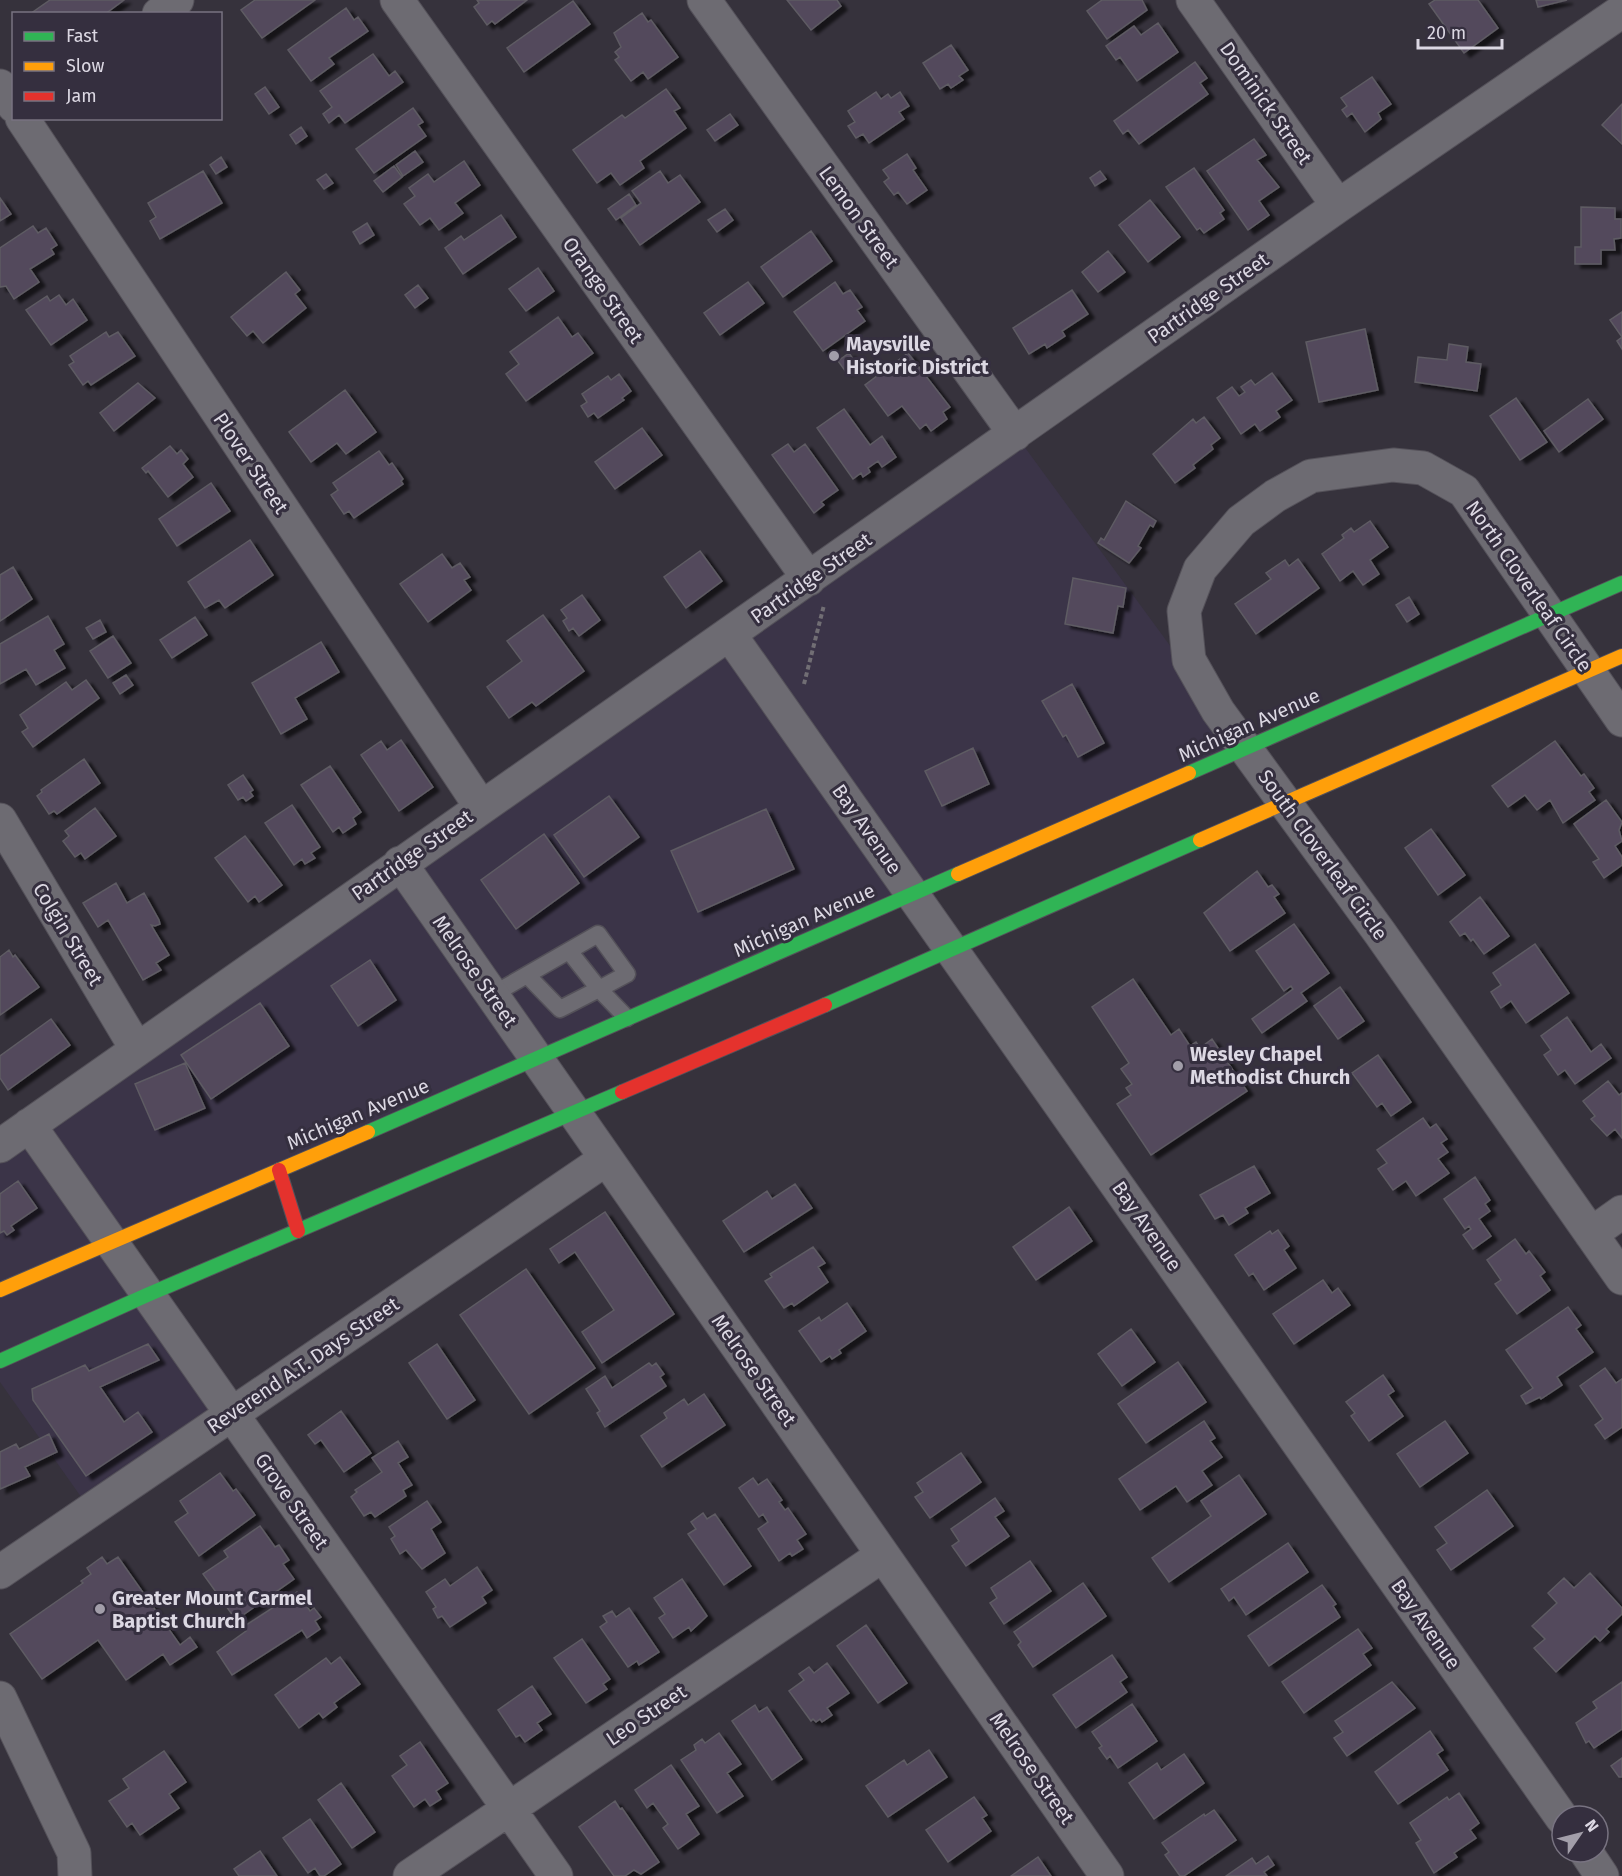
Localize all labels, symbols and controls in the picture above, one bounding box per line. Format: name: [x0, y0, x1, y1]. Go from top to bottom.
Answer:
legend: [12, 12, 222, 120]
scale bar: [1418, 12, 1502, 50]
text: 20 m: [1427, 22, 1466, 44]
text: Fast: [66, 25, 99, 47]
street label: Dominick Street: [1215, 37, 1318, 170]
text: Slow: [66, 55, 105, 77]
text: Jam: [66, 85, 97, 107]
street label: Lemon Street: [814, 161, 905, 273]
street label: Orange Street: [558, 232, 649, 348]
street label: Partridge Street: [1143, 247, 1274, 349]
place label: Maysville Historic District: [846, 332, 989, 379]
marker: Maysville Historic District: [827, 349, 841, 363]
street label: Plover Street: [208, 408, 294, 519]
street label: North Cloverleaf Circle: [1461, 496, 1597, 676]
street label: Partridge Street: [746, 527, 877, 629]
street label: Michigan Avenue: [1174, 683, 1324, 767]
street label: South Cloverleaf Circle: [1253, 765, 1393, 945]
street label: Bay Avenue: [827, 779, 907, 879]
street label: Partridge Street: [347, 804, 478, 906]
street label: Colgin Street: [28, 878, 108, 990]
street label: Michigan Avenue: [729, 878, 879, 962]
street label: Melrose Street: [428, 910, 523, 1032]
place label: Wesley Chapel Methodist Church: [1190, 1042, 1350, 1089]
marker: Wesley Chapel Methodist Church: [1171, 1059, 1185, 1073]
street label: Michigan Avenue: [283, 1073, 433, 1155]
street label: Bay Avenue: [1107, 1176, 1187, 1276]
street label: Reverend A.T. Days Street: [202, 1291, 404, 1438]
street label: Melrose Street: [707, 1309, 802, 1431]
street label: Grove Street: [250, 1448, 334, 1554]
street label: Bay Avenue: [1386, 1574, 1466, 1674]
place label: Greater Mount Carmel Baptist Church: [112, 1586, 312, 1633]
marker: Greater Mount Carmel Baptist Church: [93, 1602, 107, 1616]
street label: Leo Street: [601, 1679, 691, 1751]
street label: Melrose Street: [985, 1707, 1080, 1829]
north arrow: [1550, 1804, 1610, 1864]
text: N: [1581, 1816, 1603, 1835]

